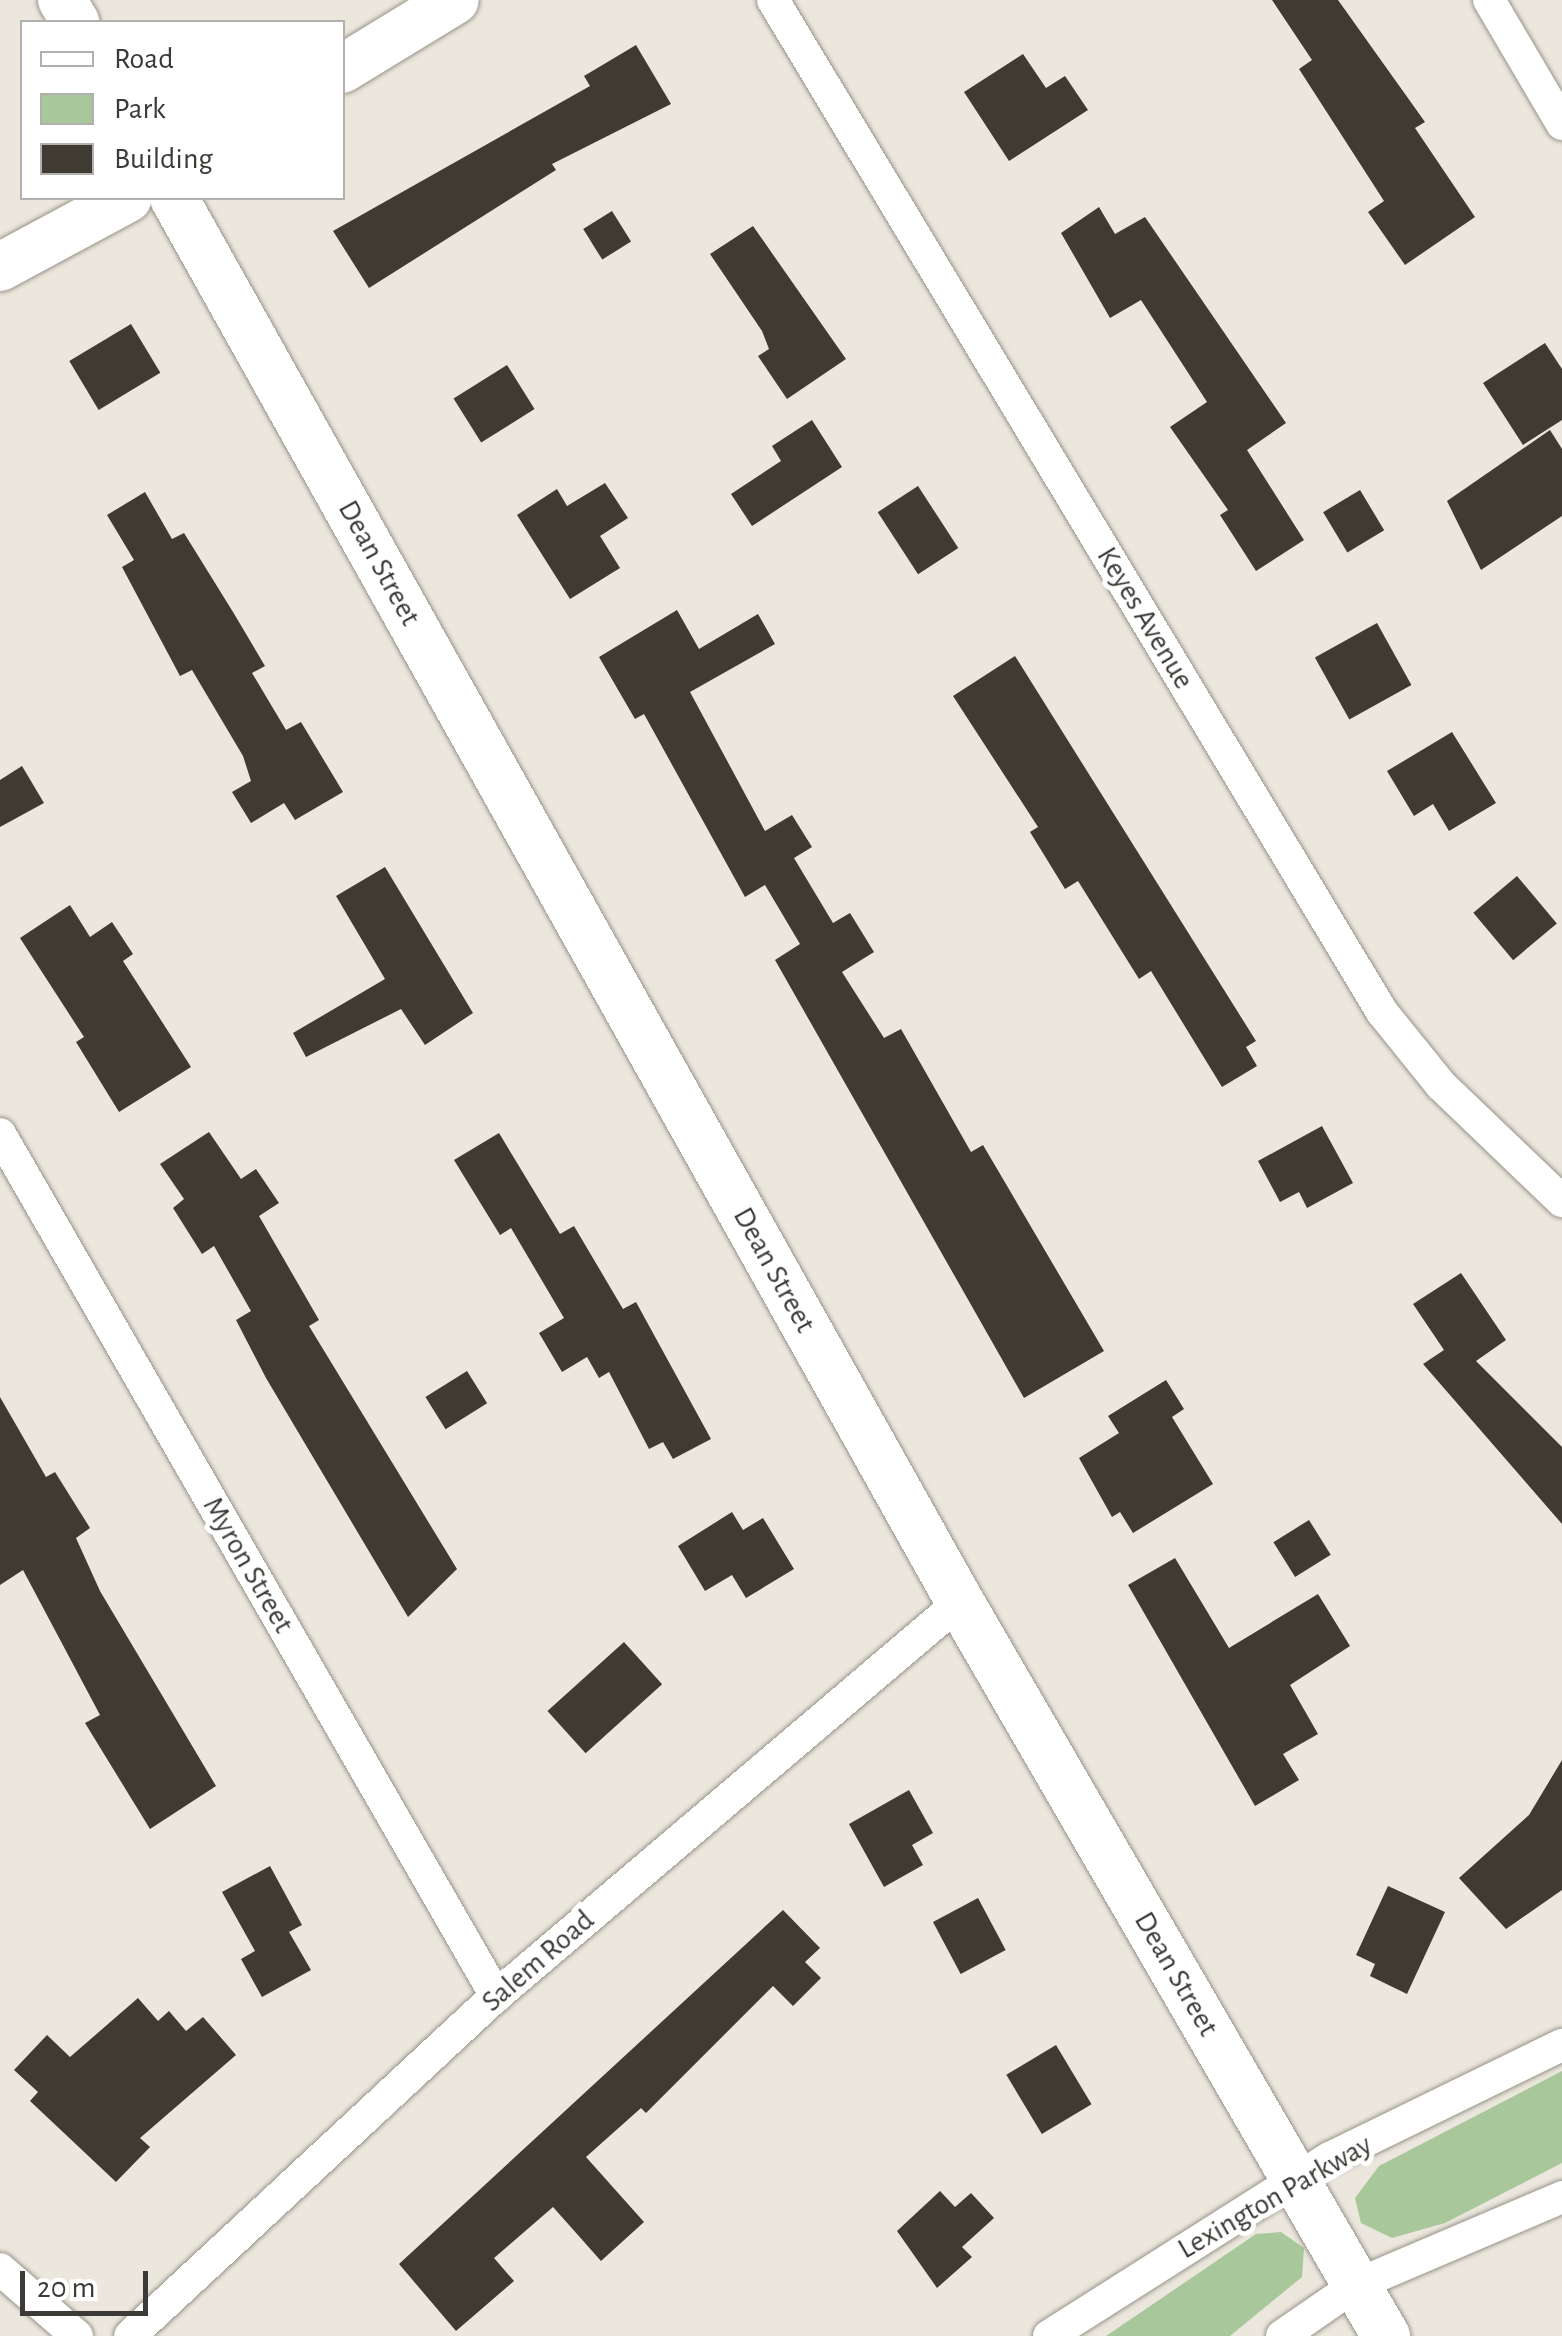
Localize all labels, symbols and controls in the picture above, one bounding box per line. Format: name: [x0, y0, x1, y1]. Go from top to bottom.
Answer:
legend: [20, 20, 345, 200]
text: Road: [114, 44, 174, 74]
text: Park: [114, 94, 166, 124]
text: Building: [114, 144, 213, 174]
street label: Dean Street: [330, 494, 428, 632]
street label: Keyes Avenue: [1089, 540, 1201, 696]
street label: Dean Street: [725, 1201, 823, 1339]
street label: Myron Street: [195, 1491, 301, 1639]
street label: Salem Road: [474, 1902, 602, 2020]
street label: Dean Street: [1126, 1905, 1226, 2043]
street label: Lexington Parkway: [1172, 2127, 1378, 2267]
scale bar: [25, 2251, 152, 2313]
text: 20 m: [37, 2273, 95, 2303]

